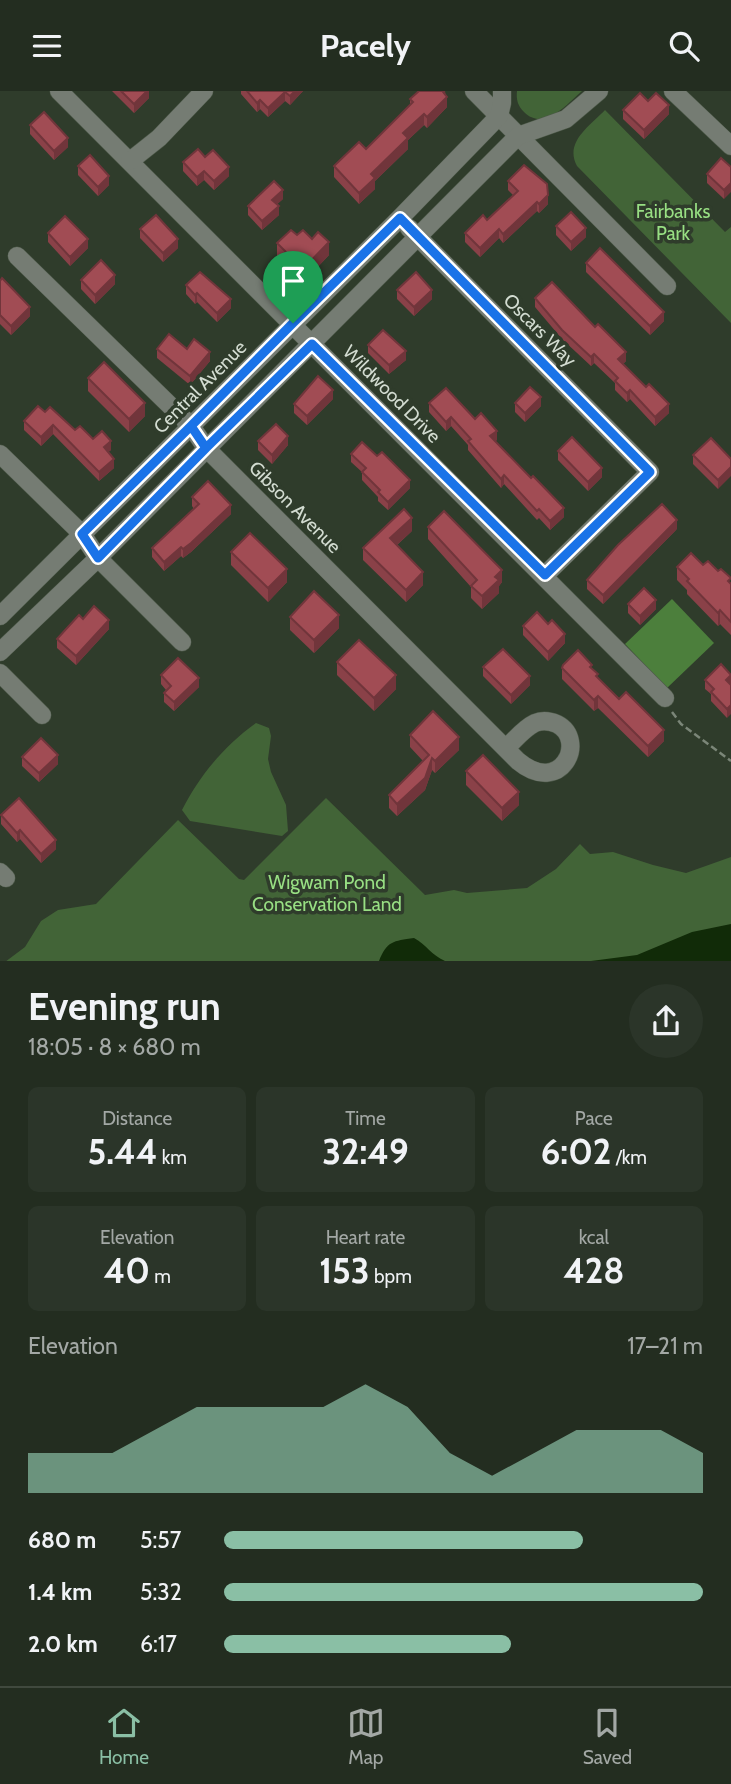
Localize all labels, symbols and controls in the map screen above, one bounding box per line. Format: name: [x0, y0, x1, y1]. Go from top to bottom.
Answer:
text: Pacely: [320, 26, 411, 65]
icon: menu: [28, 27, 66, 65]
icon: search: [665, 27, 703, 65]
park label: Fairbanks Park: [636, 200, 710, 245]
pin: [263, 251, 323, 323]
icon: arrive: [274, 262, 312, 300]
street label: Oscars Way: [499, 289, 582, 372]
street label: Central Avenue: [149, 336, 251, 438]
street label: Wildwood Drive: [338, 340, 446, 448]
street label: Gibson Avenue: [244, 456, 346, 558]
park label: Wigwam Pond Conservation Land: [252, 871, 402, 916]
text: Evening run: [28, 983, 221, 1030]
button: share: [629, 984, 703, 1058]
text: 18:05 · 8 × 680 m: [28, 1033, 201, 1061]
text: Distance: [102, 1107, 172, 1130]
text: Time: [345, 1107, 386, 1130]
text: Pace: [575, 1107, 613, 1130]
text: 5.44: [87, 1130, 157, 1173]
text: 32:49: [322, 1130, 409, 1173]
text: 6:02: [541, 1130, 611, 1173]
text: km: [157, 1146, 187, 1169]
text: /km: [611, 1146, 647, 1169]
text: Elevation: [100, 1226, 174, 1249]
text: Heart rate: [326, 1226, 405, 1249]
text: kcal: [579, 1226, 609, 1249]
text: 40: [103, 1249, 150, 1292]
text: 153: [319, 1249, 370, 1292]
text: 428: [563, 1249, 625, 1292]
text: m: [150, 1265, 171, 1288]
text: bpm: [370, 1265, 412, 1288]
text: Elevation: [28, 1332, 118, 1360]
text: 17–21 m: [627, 1332, 703, 1360]
text: 680 m: [28, 1526, 96, 1554]
text: 5:57: [140, 1526, 181, 1554]
text: 1.4 km: [28, 1578, 92, 1606]
text: 5:32: [140, 1578, 182, 1606]
text: 2.0 km: [28, 1630, 98, 1658]
text: 6:17: [140, 1630, 177, 1658]
tab: Home: [99, 1704, 149, 1769]
tab: Map: [347, 1704, 385, 1769]
tab: Saved: [583, 1704, 632, 1769]

